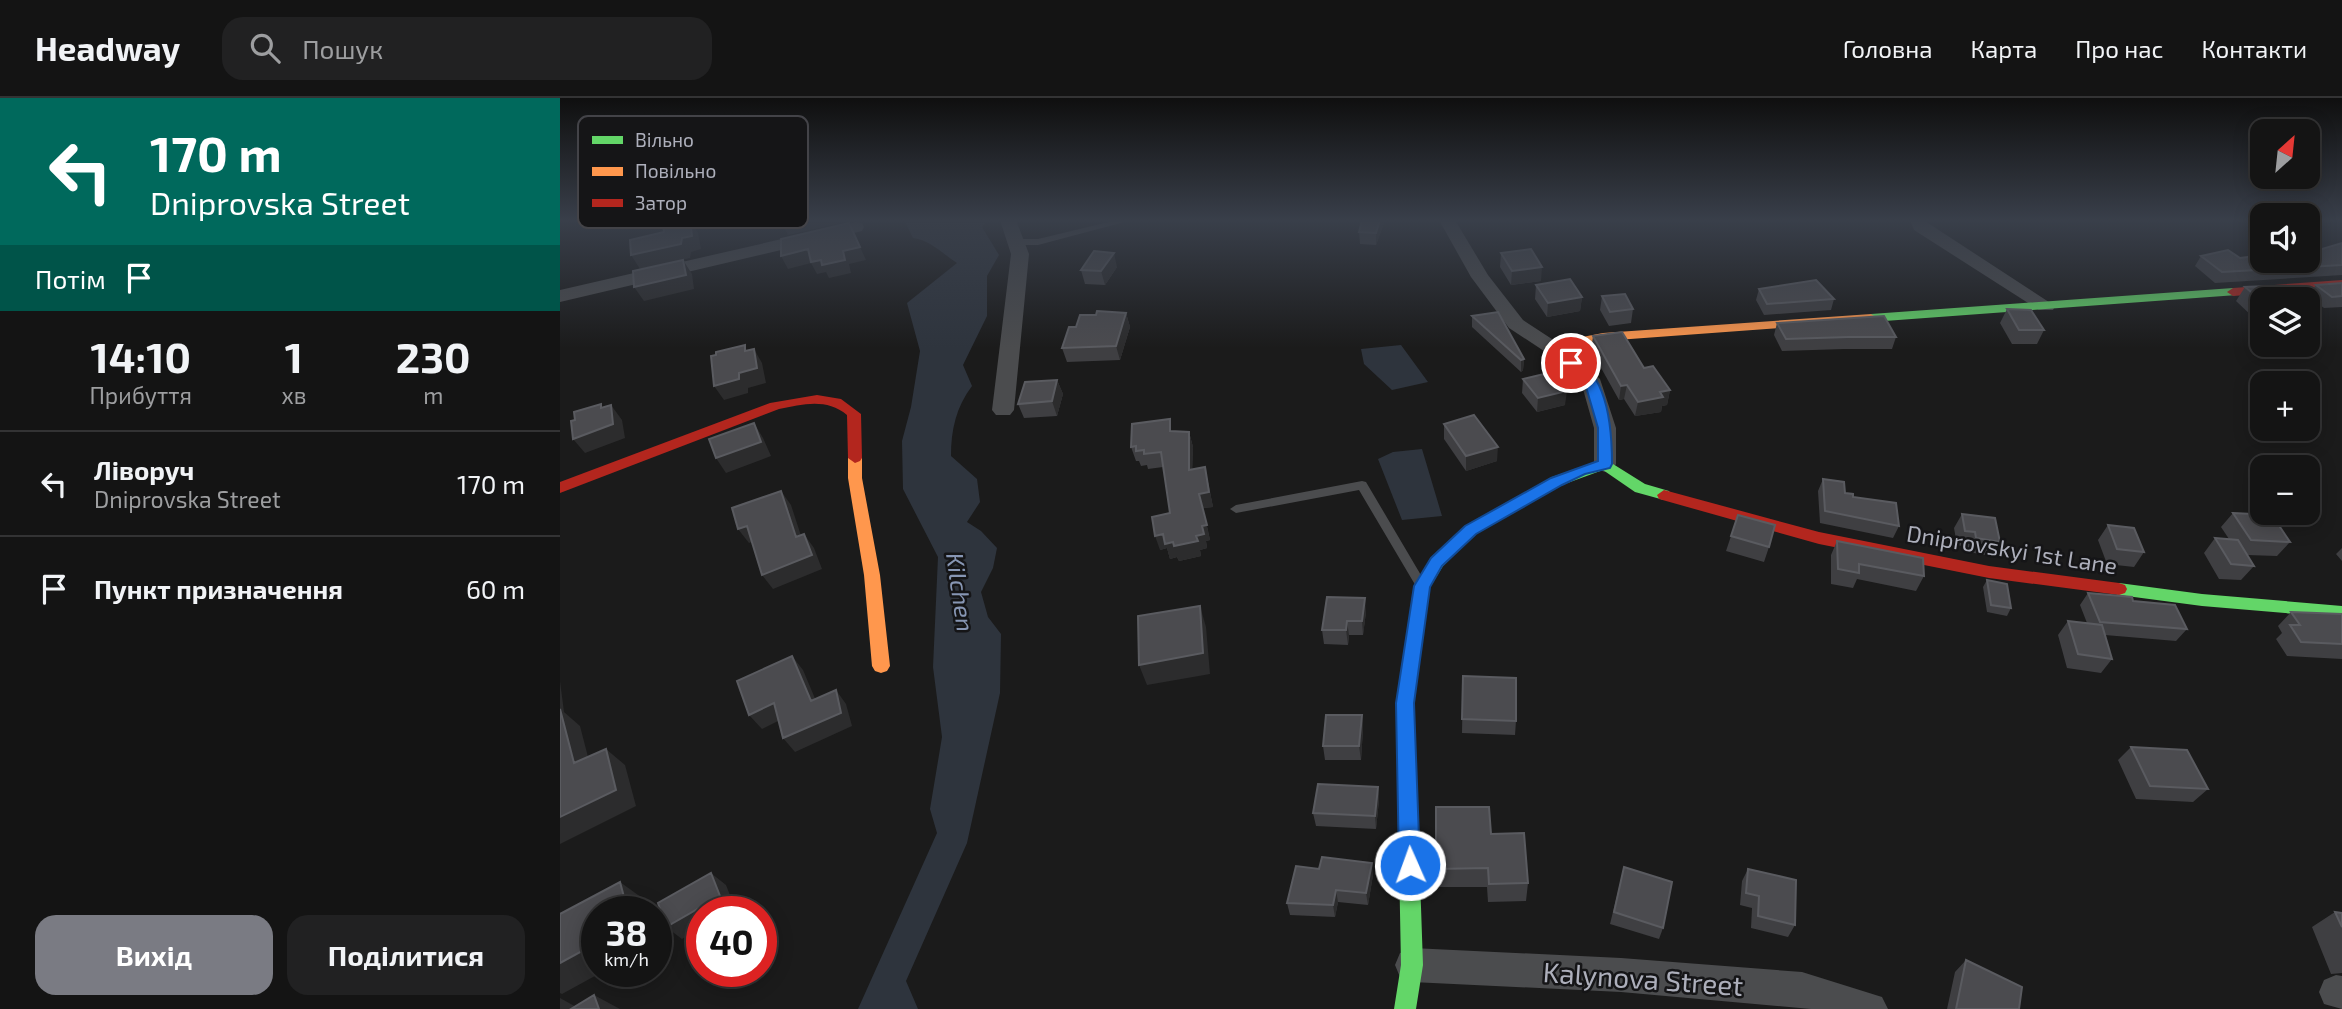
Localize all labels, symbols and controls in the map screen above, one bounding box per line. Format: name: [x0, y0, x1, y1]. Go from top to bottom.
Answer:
search box: [222, 17, 712, 80]
text: Headway: [35, 28, 180, 68]
icon: search: [246, 29, 284, 67]
text: Пошук: [302, 33, 383, 64]
text: Головна: [1843, 34, 1933, 63]
text: Карта: [1971, 34, 2037, 63]
text: Про нас: [2075, 34, 2163, 63]
text: Контакти: [2201, 34, 2307, 63]
legend: [578, 116, 808, 228]
north arrow: [2250, 119, 2320, 189]
map controls: [2250, 119, 2320, 525]
text: 170 m: [150, 123, 282, 182]
icon: left: [35, 126, 126, 217]
text: Вільно: [635, 128, 694, 151]
text: Повільно: [635, 159, 716, 182]
text: Dniprovska Street: [150, 183, 410, 221]
text: Затор: [635, 191, 687, 214]
button: sound: [2250, 203, 2320, 273]
icon: arrive: [120, 259, 158, 297]
text: Потім: [35, 263, 106, 294]
button: layers: [2250, 287, 2320, 357]
text: 14:10: [91, 331, 191, 381]
text: 1: [285, 331, 303, 381]
text: 230: [396, 331, 471, 381]
pin: [1541, 333, 1601, 393]
icon: arrive: [1552, 344, 1590, 382]
button: +: [2250, 371, 2320, 441]
text: Прибуття: [89, 381, 192, 409]
text: хв: [281, 381, 306, 409]
text: m: [423, 381, 443, 409]
text: Ліворуч: [94, 454, 194, 485]
button: −: [2250, 455, 2320, 525]
icon: left: [35, 465, 73, 503]
text: 170 m: [457, 468, 525, 499]
text: Dniprovska Street: [94, 485, 281, 513]
street label: Dniprovskyi 1st Lane: [1905, 519, 2119, 579]
water label: Kilchen: [941, 551, 981, 633]
icon: arrive: [35, 570, 73, 608]
text: Пункт призначення: [94, 573, 343, 604]
text: 60 m: [466, 573, 525, 604]
position arrow: [1373, 828, 1447, 902]
speed limit sign: 40: [686, 896, 777, 987]
text: 38: [606, 911, 647, 953]
button: Вихід: [35, 915, 273, 995]
button: Поділитися: [287, 915, 525, 995]
text: km/h: [604, 948, 649, 970]
street label: Kalynova Street: [1542, 954, 1744, 1002]

